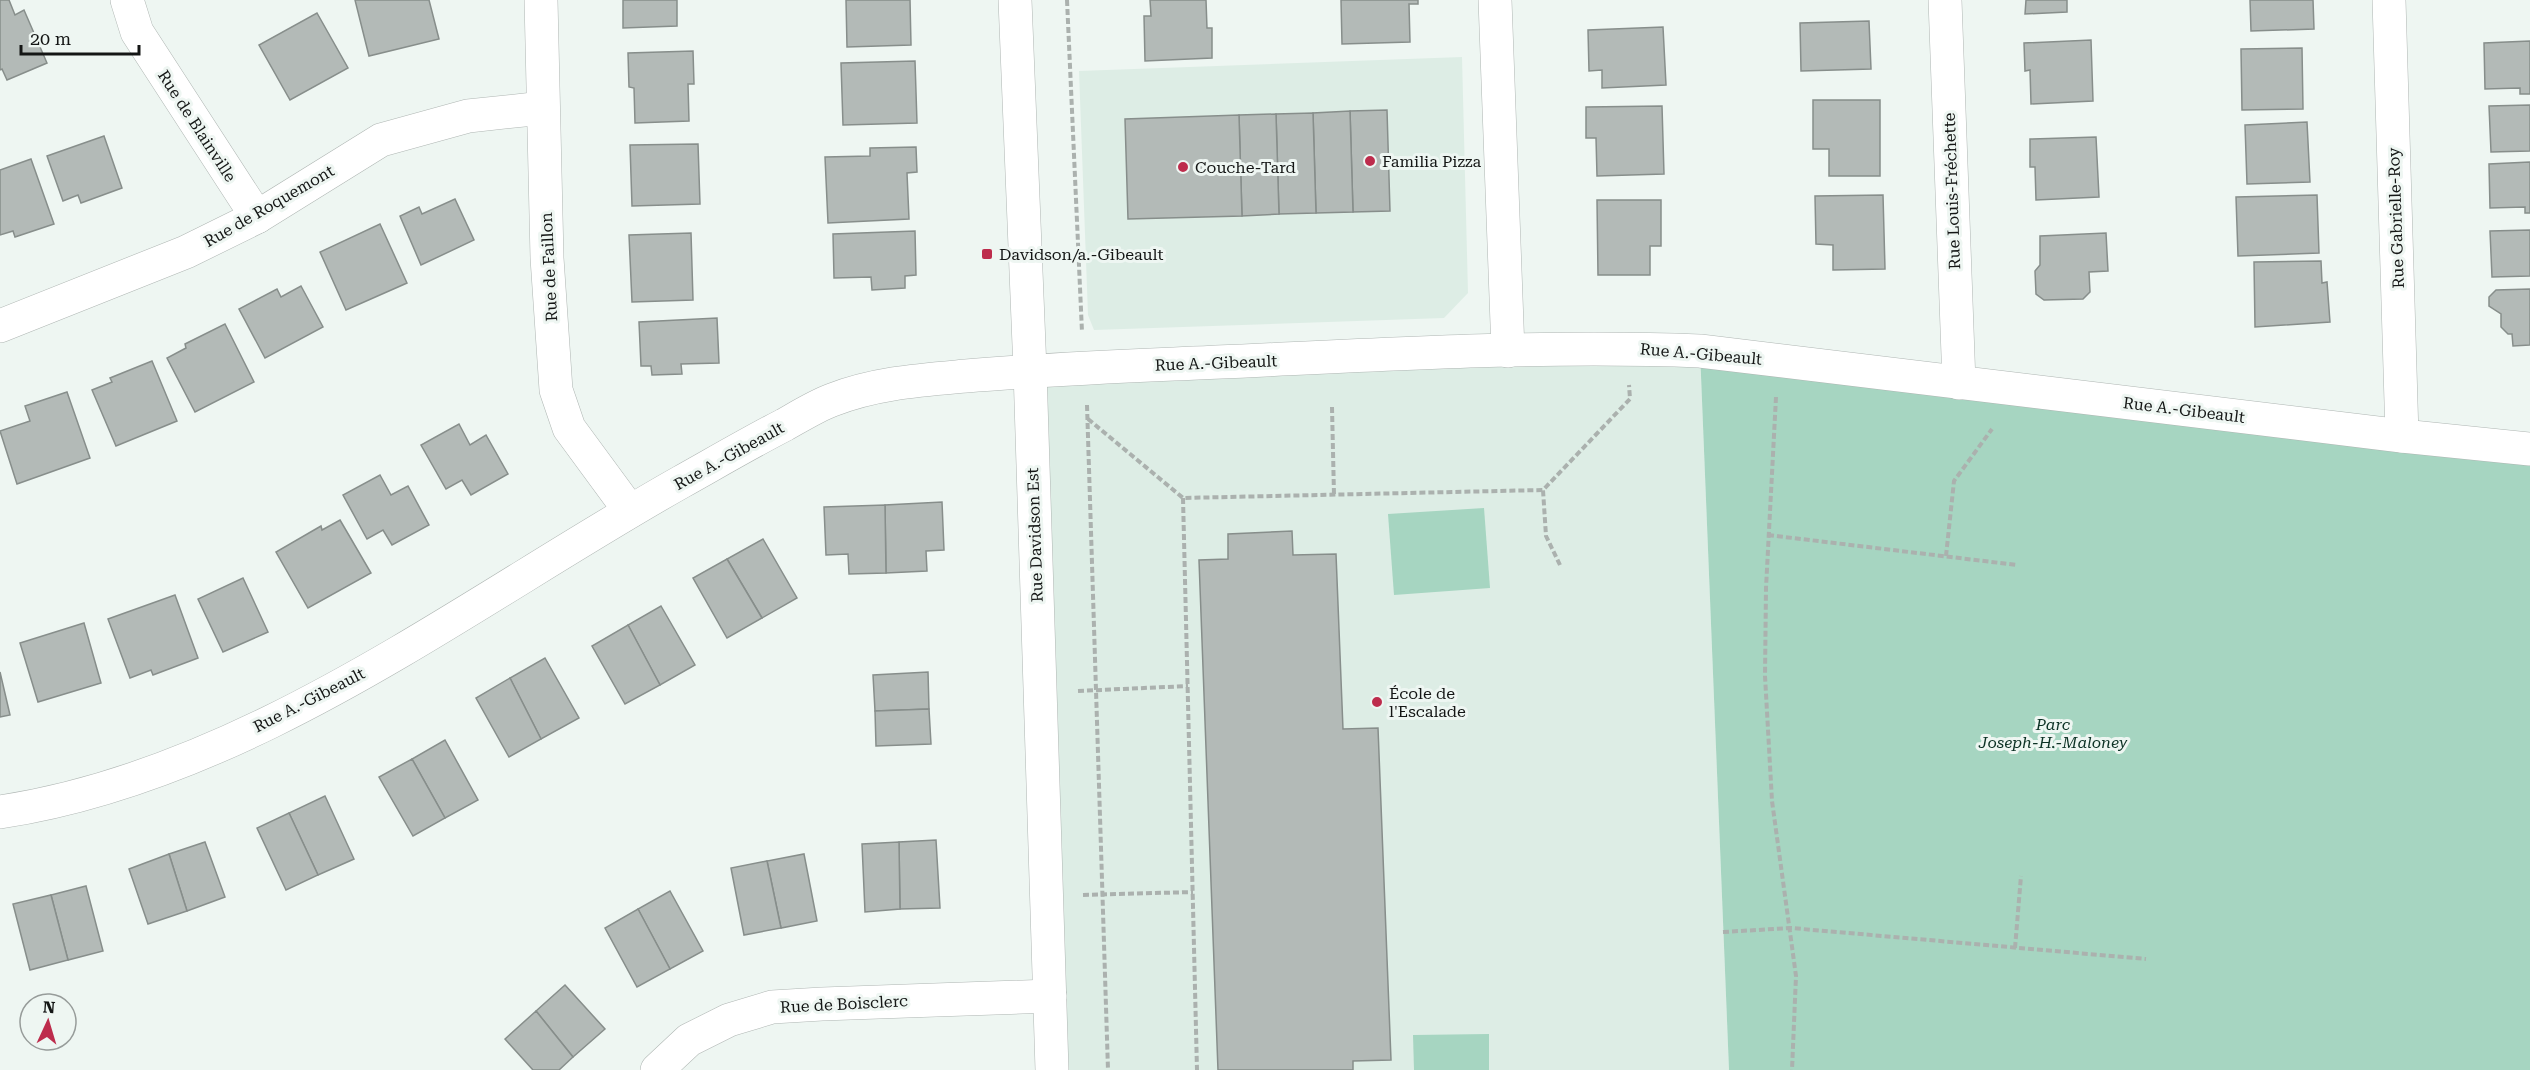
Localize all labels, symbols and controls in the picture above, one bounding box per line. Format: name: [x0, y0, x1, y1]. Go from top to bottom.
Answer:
scale bar: [21, 18, 140, 56]
text: 20 m: [30, 28, 71, 49]
street label: Rue de Blainville: [154, 67, 240, 186]
street label: Rue Louis-Fréchette: [1940, 112, 1964, 270]
street label: Rue Gabrielle-Roy: [2384, 147, 2408, 289]
place label: Familia Pizza: [1382, 152, 1481, 171]
marker: Familia Pizza: [1363, 154, 1377, 168]
place label: Couche-Tard: [1195, 158, 1296, 177]
marker: Couche-Tard: [1176, 160, 1190, 174]
street label: Rue de Roquemont: [201, 161, 337, 251]
street label: Rue de Faillon: [537, 212, 561, 322]
place label: Davidson/a.-Gibeault: [999, 245, 1163, 264]
marker: Davidson/a.-Gibeault: [980, 247, 994, 261]
street label: Rue A.-Gibeault: [1639, 339, 1763, 369]
street label: Rue A.-Gibeault: [1154, 351, 1278, 375]
street label: Rue A.-Gibeault: [2122, 393, 2246, 427]
street label: Rue A.-Gibeault: [671, 418, 787, 494]
street label: Rue Davidson Est: [1023, 467, 1047, 603]
street label: Rue A.-Gibeault: [250, 664, 368, 736]
place label: École de l'Escalade: [1389, 684, 1466, 721]
marker: École de l'Escalade: [1370, 695, 1384, 709]
park label: Parc Joseph-H.-Maloney: [1978, 715, 2128, 752]
street label: Rue de Boisclerc: [780, 991, 908, 1017]
north arrow: [18, 992, 78, 1052]
text: N: [42, 998, 56, 1017]

